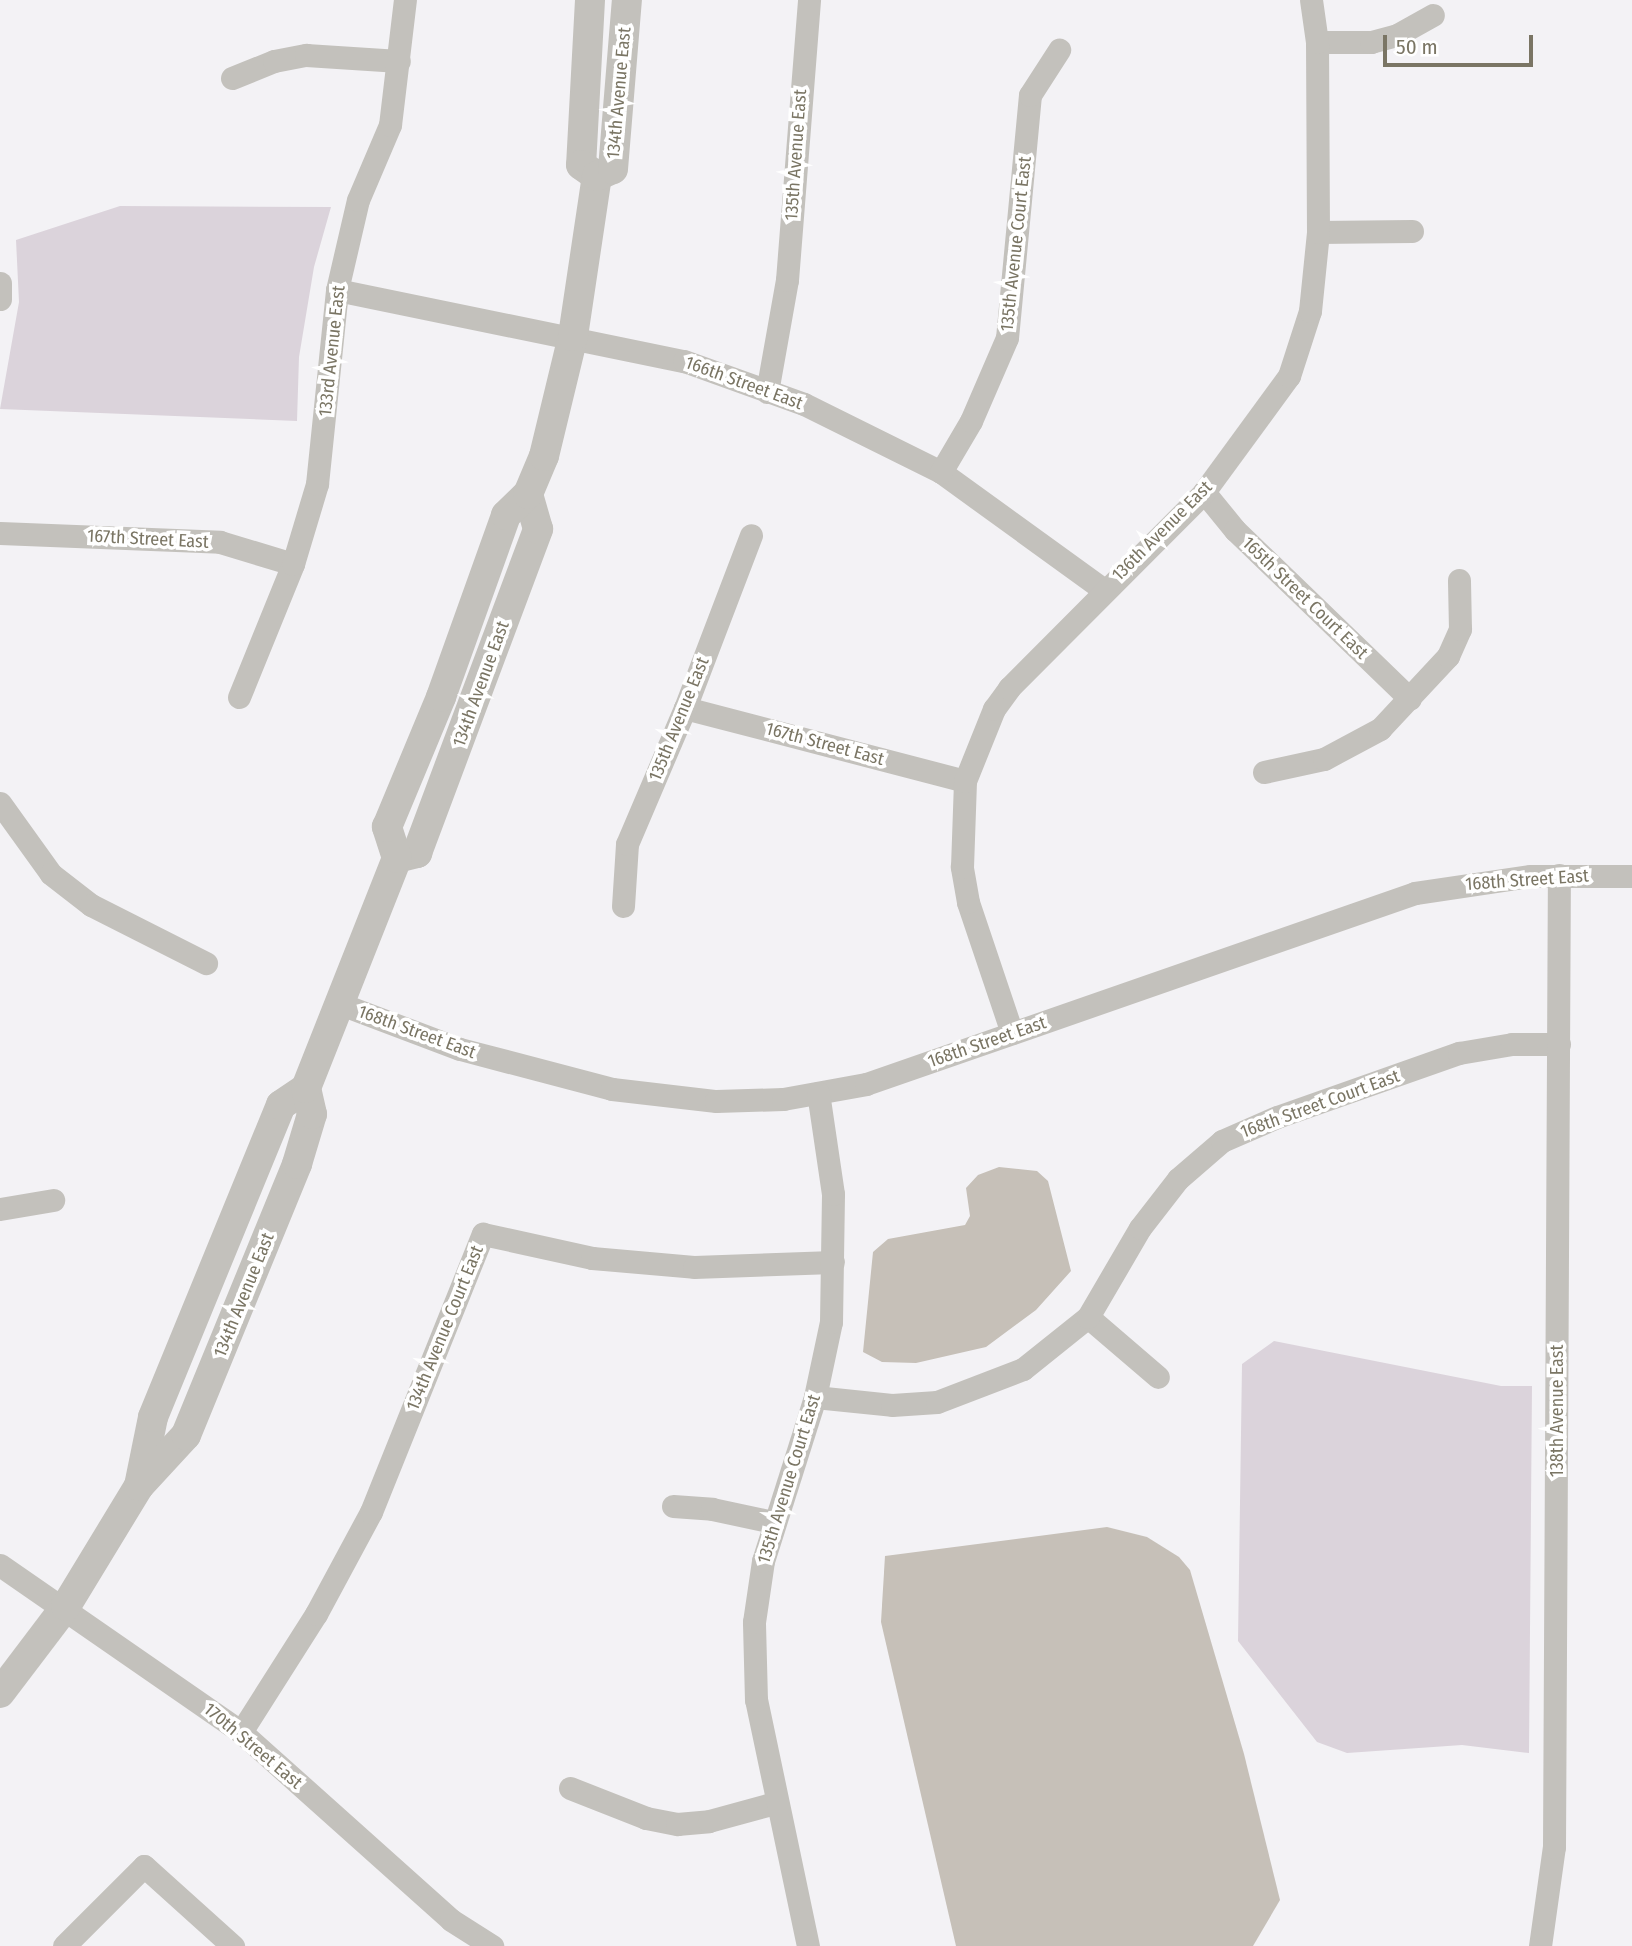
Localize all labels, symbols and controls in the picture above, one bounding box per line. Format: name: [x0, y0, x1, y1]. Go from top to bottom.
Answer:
scale bar: [1387, 21, 1538, 65]
street label: 134th Avenue East: [602, 26, 636, 160]
text: 50 m: [1396, 34, 1438, 60]
street label: 135th Avenue East: [781, 89, 811, 221]
street label: 135th Avenue Court East: [996, 155, 1036, 333]
street label: 133rd Avenue East: [314, 284, 350, 418]
street label: 166th Street East: [682, 352, 806, 414]
street label: 136th Avenue East: [1108, 477, 1216, 585]
street label: 167th Street East: [87, 525, 209, 553]
street label: 165th Street Court East: [1238, 532, 1372, 664]
street label: 134th Avenue East: [448, 618, 514, 750]
street label: 135th Avenue East: [644, 654, 714, 784]
street label: 167th Street East: [764, 718, 886, 770]
street label: 168th Street East: [1465, 865, 1589, 895]
street label: 168th Street East: [355, 1001, 479, 1063]
street label: 168th Street East: [925, 1012, 1049, 1072]
street label: 168th Street Court East: [1238, 1065, 1402, 1143]
street label: 134th Avenue East: [209, 1230, 279, 1360]
street label: 134th Avenue Court East: [402, 1242, 488, 1414]
street label: 138th Avenue East: [1546, 1345, 1568, 1477]
street label: 135th Avenue Court East: [753, 1392, 825, 1566]
street label: 170th Street East: [199, 1698, 307, 1794]

